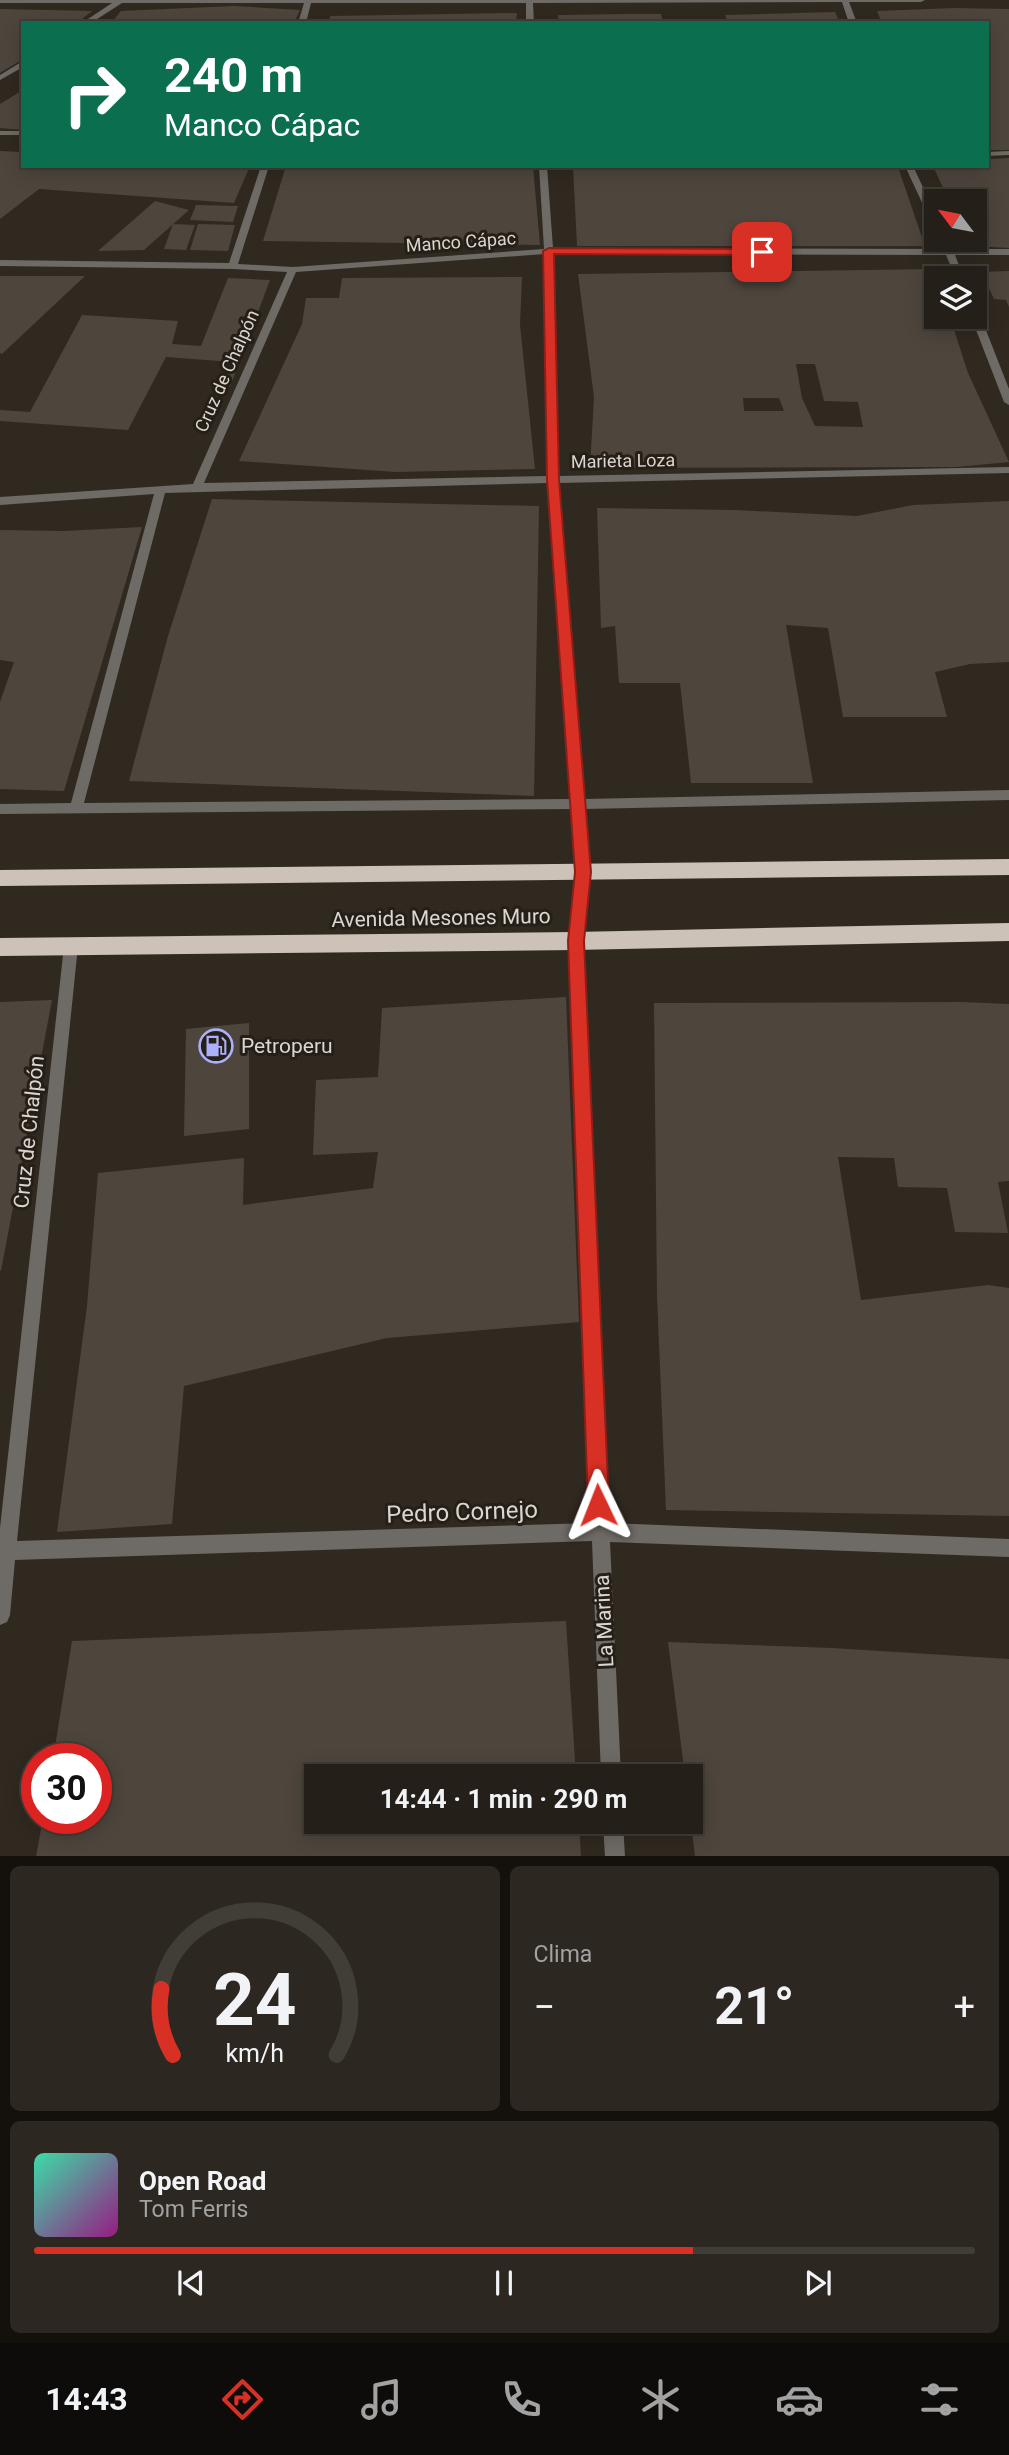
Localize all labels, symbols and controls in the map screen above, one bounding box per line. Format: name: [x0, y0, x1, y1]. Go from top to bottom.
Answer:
text: 240 m: [164, 47, 303, 104]
icon: right: [49, 49, 140, 140]
text: Manco Cápac: [164, 106, 360, 144]
north arrow: [924, 189, 987, 252]
map controls: [924, 189, 987, 329]
pin: [732, 222, 792, 282]
street label: Manco Cápac: [405, 227, 517, 256]
icon: arrive: [743, 233, 781, 271]
button: layers: [924, 266, 987, 329]
street label: Cruz de Chalpón: [190, 307, 263, 435]
street label: Marieta Loza: [571, 449, 675, 472]
street label: Avenida Mesones Muro: [331, 904, 551, 932]
fuel station icon: Petroperu: [197, 1027, 235, 1065]
place label: Petroperu: [241, 1034, 333, 1058]
street label: Cruz de Chalpón: [9, 1055, 49, 1209]
position arrow: [561, 1468, 635, 1542]
street label: Pedro Cornejo: [386, 1495, 538, 1529]
street label: La Marina: [590, 1574, 618, 1668]
speed limit sign: 30: [21, 1743, 112, 1834]
text: 14:44 · 1 min · 290 m: [380, 1784, 627, 1814]
text: Clima: [534, 1941, 592, 1968]
text: 24: [213, 1957, 297, 2043]
text: 21°: [714, 1976, 794, 2037]
text: −: [534, 1985, 555, 2029]
text: +: [953, 1985, 975, 2029]
text: km/h: [225, 2038, 284, 2067]
text: Open Road: [139, 2166, 267, 2196]
text: Tom Ferris: [139, 2196, 248, 2223]
icon: previous: [172, 2264, 210, 2302]
icon: pause: [485, 2264, 523, 2302]
icon: next: [799, 2264, 837, 2302]
icon: directions: [218, 2375, 267, 2424]
icon: music: [357, 2375, 406, 2424]
icon: phone: [497, 2375, 546, 2424]
icon: climate: [636, 2375, 685, 2424]
icon: car: [775, 2375, 824, 2424]
icon: filters: [915, 2375, 964, 2424]
text: 14:43: [45, 2380, 128, 2418]

